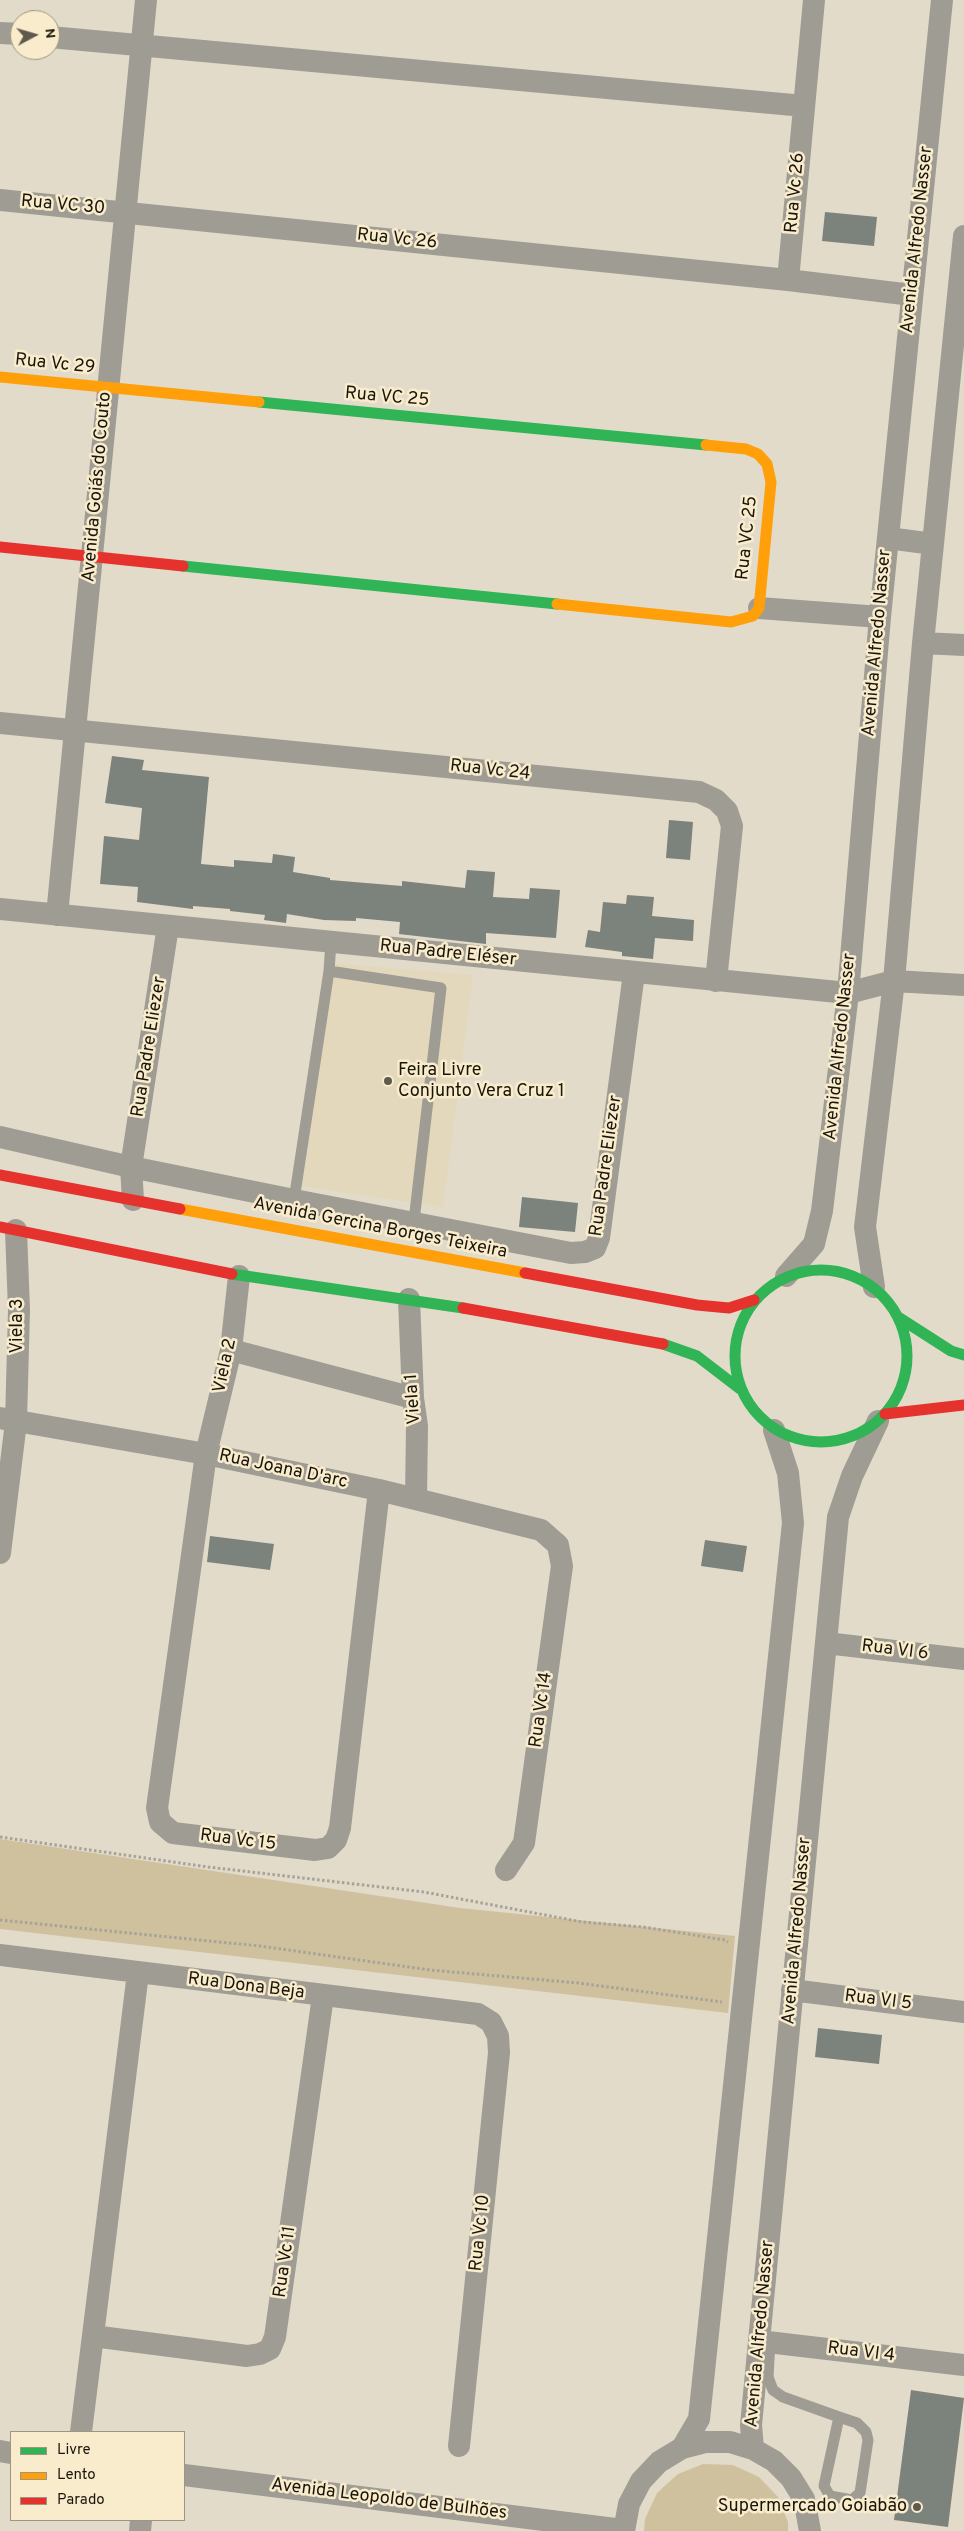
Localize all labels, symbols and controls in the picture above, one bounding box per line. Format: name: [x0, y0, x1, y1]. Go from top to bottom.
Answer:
north arrow: [10, 10, 60, 60]
text: N: [40, 28, 58, 39]
street label: Avenida Alfredo Nasser: [897, 145, 939, 335]
street label: Rua Vc 26: [782, 152, 810, 234]
street label: Rua VC 30: [20, 192, 106, 220]
street label: Rua Vc 26: [356, 225, 438, 255]
street label: Rua Vc 29: [14, 350, 96, 380]
street label: Rua VC 25: [344, 384, 430, 412]
street label: Avenida Goiás do Couto: [79, 391, 117, 583]
street label: Rua VC 25: [733, 495, 763, 581]
street label: Avenida Alfredo Nasser: [859, 548, 897, 738]
street label: Rua Vc 24: [449, 756, 531, 786]
street label: Rua Padre Eléser: [379, 936, 517, 972]
street label: Avenida Alfredo Nasser: [820, 952, 862, 1142]
street label: Rua Padre Eliezer: [128, 975, 172, 1119]
place label: Feira Livre Conjunto Vera Cruz 1: [398, 1060, 565, 1102]
marker: Feira Livre Conjunto Vera Cruz 1: [382, 1075, 394, 1087]
street label: Rua Padre Eliezer: [586, 1094, 628, 1238]
street label: Avenida Gercina Borges Teixeira: [251, 1194, 509, 1264]
street label: Viela 3: [7, 1298, 29, 1354]
street label: Viela 2: [210, 1337, 242, 1395]
street label: Viela 1: [401, 1373, 427, 1425]
street label: Rua Joana D'arc: [217, 1446, 349, 1494]
street label: Rua VI 6: [860, 1636, 930, 1666]
street label: Rua Vc 14: [526, 1671, 558, 1749]
street label: Rua Vc 15: [199, 1826, 277, 1856]
street label: Avenida Alfredo Nasser: [779, 1836, 817, 2026]
street label: Rua Dona Beja: [186, 1969, 306, 2005]
street label: Rua VI 5: [843, 1986, 913, 2016]
street label: Rua Vc 10: [466, 2193, 496, 2273]
street label: Rua Vc 11: [270, 2225, 302, 2299]
street label: Avenida Alfredo Nasser: [742, 2239, 780, 2429]
street label: Rua VI 4: [826, 2338, 896, 2368]
legend: [10, 2431, 185, 2521]
text: Livre: [57, 2441, 91, 2460]
text: Lento: [57, 2466, 96, 2485]
street label: Avenida Leopoldo de Bulhões: [270, 2475, 508, 2525]
text: Parado: [57, 2491, 105, 2510]
place label: Supermercado Goiabão: [718, 2496, 907, 2518]
marker: Supermercado Goiabão: [911, 2501, 923, 2513]

